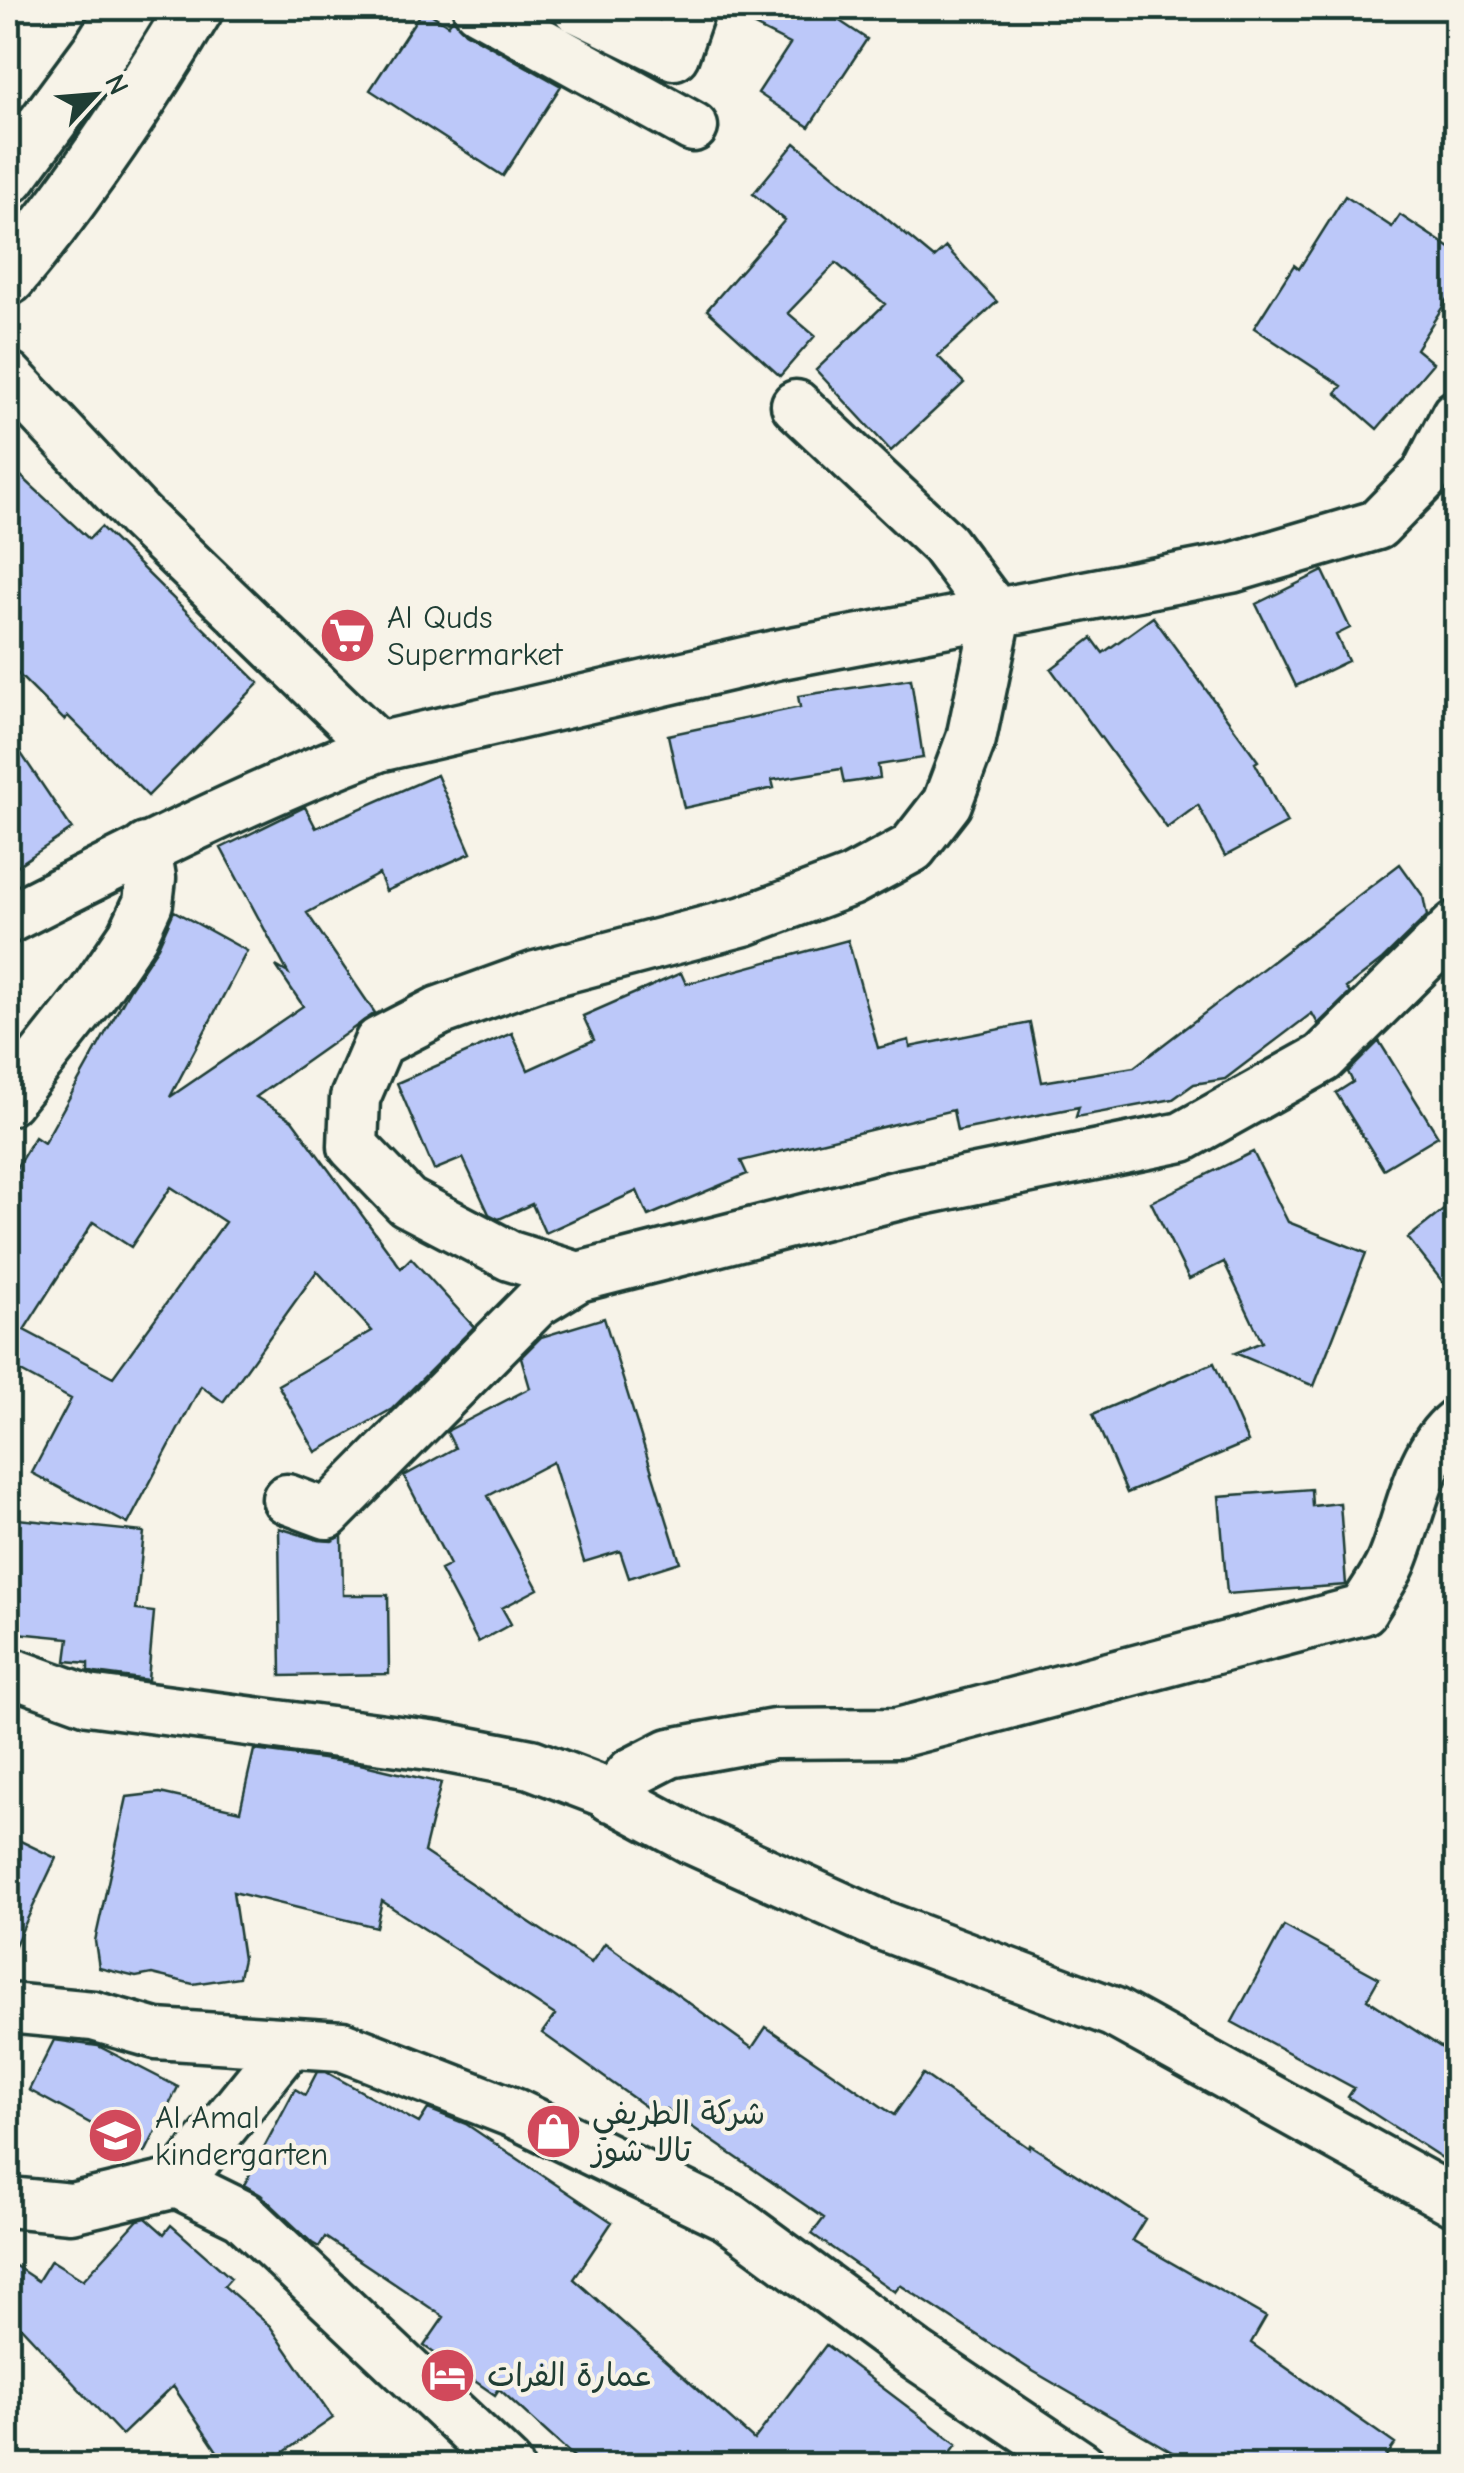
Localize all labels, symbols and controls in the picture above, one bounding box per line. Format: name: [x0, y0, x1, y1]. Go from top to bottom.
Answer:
north arrow: [45, 45, 145, 145]
text: N: [98, 69, 135, 100]
place label: Al Quds Supermarket: [387, 599, 563, 673]
supermarket icon: Al Quds Supermarket: [318, 605, 378, 665]
place label: شركة الطريفي تالا شوز: [589, 2095, 765, 2169]
place label: Al Amal kindergarten: [155, 2099, 328, 2173]
shop icon: شركة الطريفي تالا شوز: [523, 2101, 583, 2161]
school or university icon: Al Amal kindergarten: [86, 2105, 146, 2165]
hotel icon: عمارة الفرات: [418, 2345, 478, 2405]
place label: عمارة الفرات: [487, 2357, 653, 2394]

